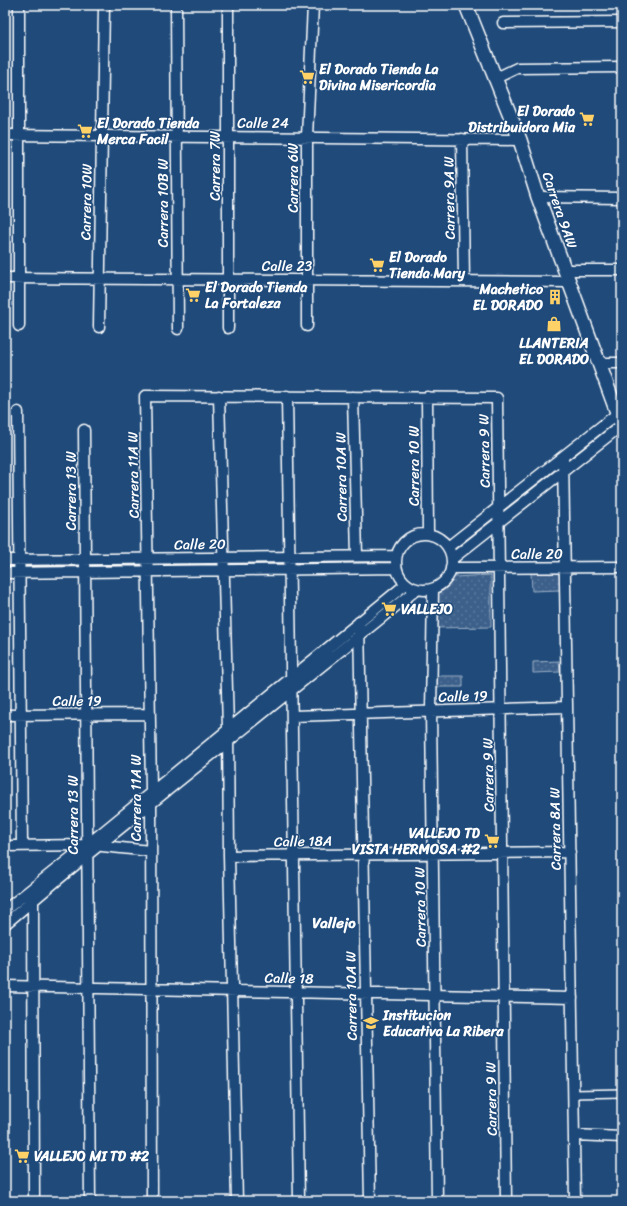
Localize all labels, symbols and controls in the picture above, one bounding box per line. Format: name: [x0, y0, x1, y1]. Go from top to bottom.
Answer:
place label: El Dorado Tienda La Divina Misericordia: [319, 57, 439, 98]
supermarket icon: El Dorado Tienda La Divina Misericordia: [298, 68, 316, 86]
place label: El Dorado Distribuidora Mia: [468, 99, 576, 140]
supermarket icon: El Dorado Distribuidora Mia: [578, 110, 596, 128]
place label: El Dorado Tienda Merca Facil: [96, 111, 200, 152]
street label: Calle 24: [237, 111, 289, 136]
supermarket icon: El Dorado Tienda Merca Facil: [76, 122, 94, 140]
street label: Carrera 7W: [203, 131, 228, 201]
street label: Carrera 6W: [281, 143, 306, 213]
street label: Carrera 9A W: [436, 156, 463, 240]
street label: Carrera 10B W: [151, 158, 176, 248]
street label: Carrera 10W: [73, 163, 100, 240]
street label: Carrera 9AW: [535, 169, 584, 252]
place label: El Dorado Tienda Mary: [389, 245, 466, 286]
street label: Calle 23: [262, 254, 312, 279]
supermarket icon: El Dorado Tienda Mary: [368, 256, 386, 274]
place label: El Dorado Tienda La Fortaleza: [205, 275, 308, 316]
place label: Machetico EL DORADO: [473, 277, 544, 318]
supermarket icon: El Dorado Tienda La Fortaleza: [184, 286, 202, 304]
building icon: Machetico EL DORADO: [546, 288, 564, 306]
shop icon: LLANTERIA EL DORADO: [545, 315, 563, 333]
place label: LLANTERIA EL DORADO: [519, 331, 589, 372]
street label: Carrera 9 W: [471, 414, 498, 488]
street label: Carrera 10 W: [402, 426, 427, 506]
street label: Carrera 11A W: [120, 431, 147, 518]
street label: Carrera 10A W: [328, 432, 355, 522]
street label: Carrera 13 W: [59, 451, 84, 530]
street label: Calle 20: [174, 532, 226, 557]
street label: Calle 20: [511, 542, 563, 567]
place label: VALLEJO: [401, 597, 453, 622]
supermarket icon: VALLEJO: [380, 600, 398, 618]
street label: Calle 19: [438, 683, 488, 710]
street label: Calle 19: [52, 689, 102, 714]
street label: Carrera 9 W: [475, 738, 502, 812]
street label: Carrera 11A W: [124, 755, 149, 841]
street label: Carrera 13 W: [61, 775, 86, 854]
street label: Carrera 8A W: [542, 787, 569, 871]
place label: VALLEJO TD VISTA HERMOSA #2: [352, 821, 481, 862]
street label: Calle 18A: [274, 828, 332, 855]
supermarket icon: VALLEJO TD VISTA HERMOSA #2: [483, 832, 501, 850]
street label: Carrera 10 W: [407, 867, 434, 947]
district label: Vallejo: [312, 910, 356, 936]
street label: Carrera 10A W: [338, 951, 365, 1041]
street label: Calle 18: [264, 966, 314, 991]
place label: Institucion Educativa La Ribera: [382, 1003, 504, 1044]
school or university icon: Institucion Educativa La Ribera: [362, 1014, 380, 1032]
street label: Carrera 9 W: [478, 1062, 505, 1136]
place label: VALLEJO MI TD #2: [34, 1144, 150, 1169]
supermarket icon: VALLEJO MI TD #2: [13, 1147, 31, 1165]

